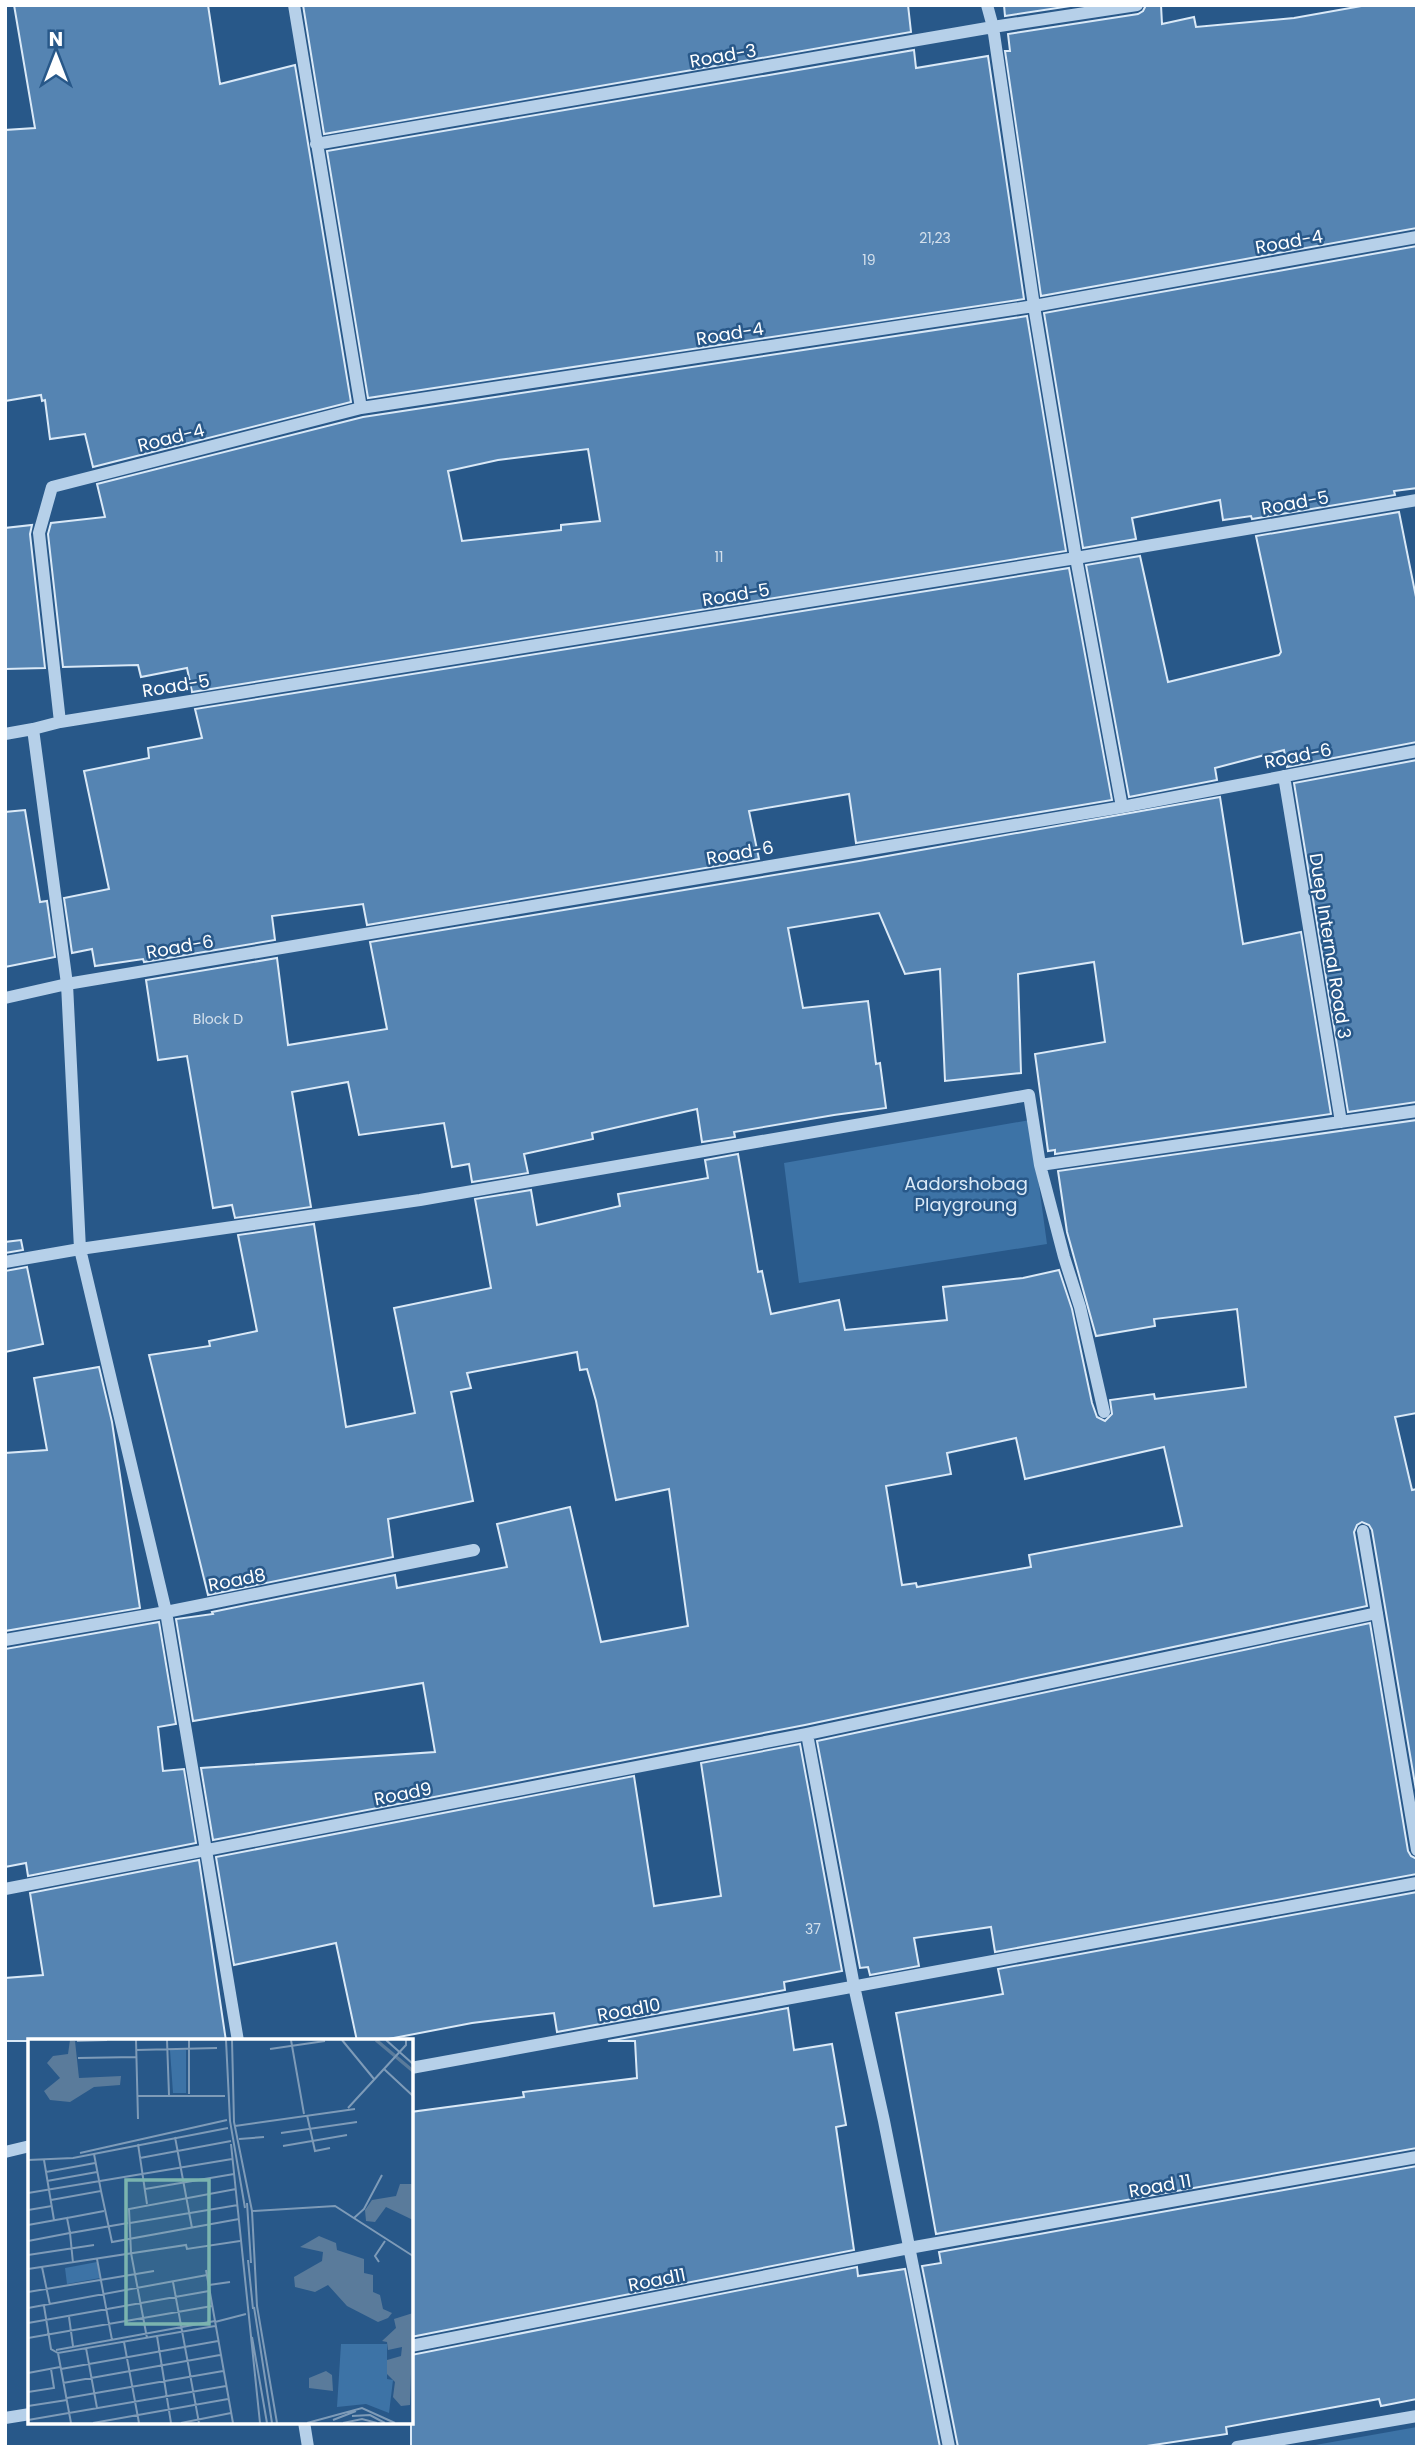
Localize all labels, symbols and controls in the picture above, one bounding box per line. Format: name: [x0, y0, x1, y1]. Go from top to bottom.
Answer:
north arrow: [21, 21, 91, 91]
text: N: [49, 26, 63, 53]
street label: Road-3: [688, 37, 758, 74]
street label: Road-4: [1253, 223, 1325, 260]
house number: 21,23: [919, 228, 951, 248]
house number: 19: [862, 250, 876, 270]
street label: Road-4: [694, 316, 765, 351]
street label: Road-4: [135, 417, 207, 458]
street label: Road-5: [1259, 484, 1331, 521]
house number: 11: [715, 547, 723, 567]
street label: Road-5: [700, 577, 771, 612]
street label: Road-5: [140, 668, 211, 703]
street label: Road-6: [1262, 737, 1334, 774]
street label: Road-6: [704, 834, 776, 871]
street label: Duep Internal Road 3: [1303, 851, 1358, 1041]
street label: Road-6: [144, 928, 216, 965]
house number: Block D: [193, 1009, 243, 1029]
park label: Aadorshobag Playgroung: [904, 1171, 1028, 1217]
street label: Road8: [206, 1562, 268, 1597]
street label: Road9: [372, 1776, 434, 1811]
house number: 37: [805, 1919, 821, 1939]
street label: Road10: [595, 1992, 663, 2027]
inset map: [28, 2039, 413, 2424]
street label: Road 11: [1127, 2168, 1193, 2203]
street label: Road11: [626, 2262, 688, 2297]

